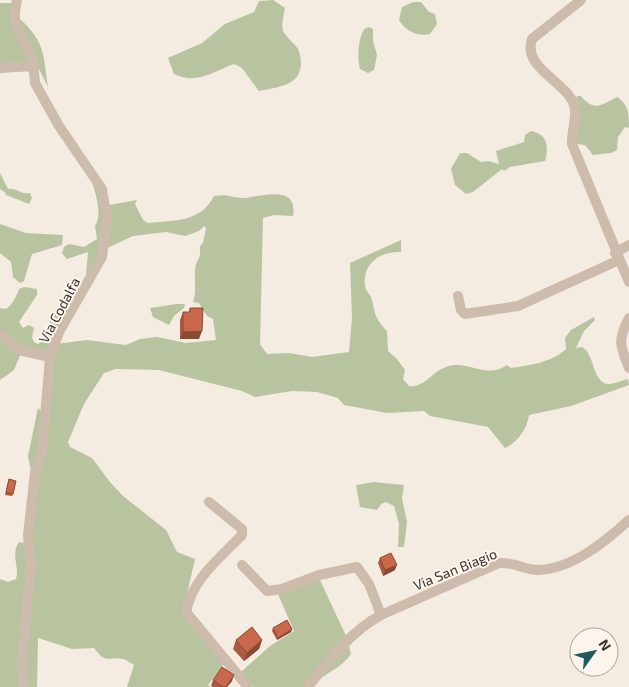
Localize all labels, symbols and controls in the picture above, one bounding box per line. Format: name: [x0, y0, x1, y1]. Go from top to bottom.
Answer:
street label: Via Codalfa: [35, 274, 83, 346]
street label: Via San Biagio: [411, 544, 499, 593]
north arrow: [569, 627, 619, 677]
text: N: [595, 636, 615, 654]

